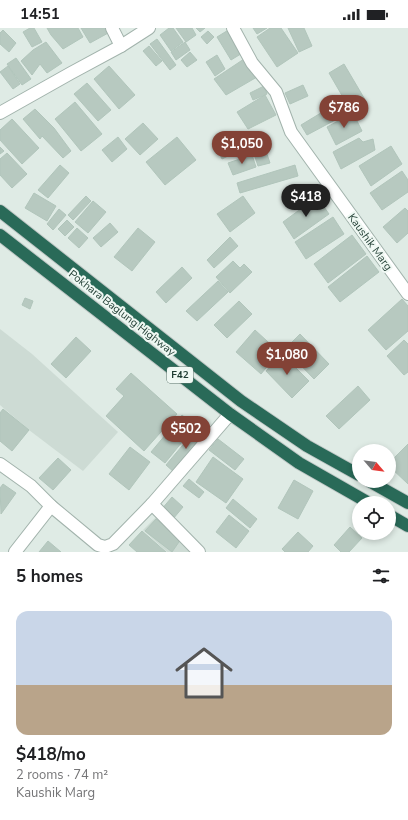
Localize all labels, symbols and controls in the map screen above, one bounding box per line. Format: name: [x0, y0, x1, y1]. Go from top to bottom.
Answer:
text: 14:51: [20, 4, 60, 24]
pin: $786: [320, 95, 368, 129]
text: $786: [328, 99, 360, 117]
pin: $1,050: [209, 131, 275, 165]
text: $1,050: [221, 135, 263, 153]
pin: $418: [282, 184, 330, 218]
text: $418: [290, 188, 322, 206]
street label: Kaushik Marg: [344, 211, 396, 273]
street label: Pokhara Baglung Highway: [65, 267, 179, 360]
pin: $1,080: [254, 342, 320, 376]
text: $1,080: [266, 346, 308, 364]
road number: F42: [167, 367, 193, 383]
pin: $502: [162, 416, 210, 450]
text: $502: [170, 420, 202, 438]
north arrow: [352, 444, 396, 488]
map controls: [352, 444, 396, 540]
button: locate: [352, 496, 396, 540]
text: 5 homes: [16, 565, 83, 588]
icon: filters: [370, 565, 392, 587]
icon: home: [168, 637, 240, 709]
text: $418/mo: [16, 743, 86, 766]
text: 2 rooms · 74 m²: [16, 766, 108, 784]
text: Kaushik Marg: [16, 784, 95, 802]

